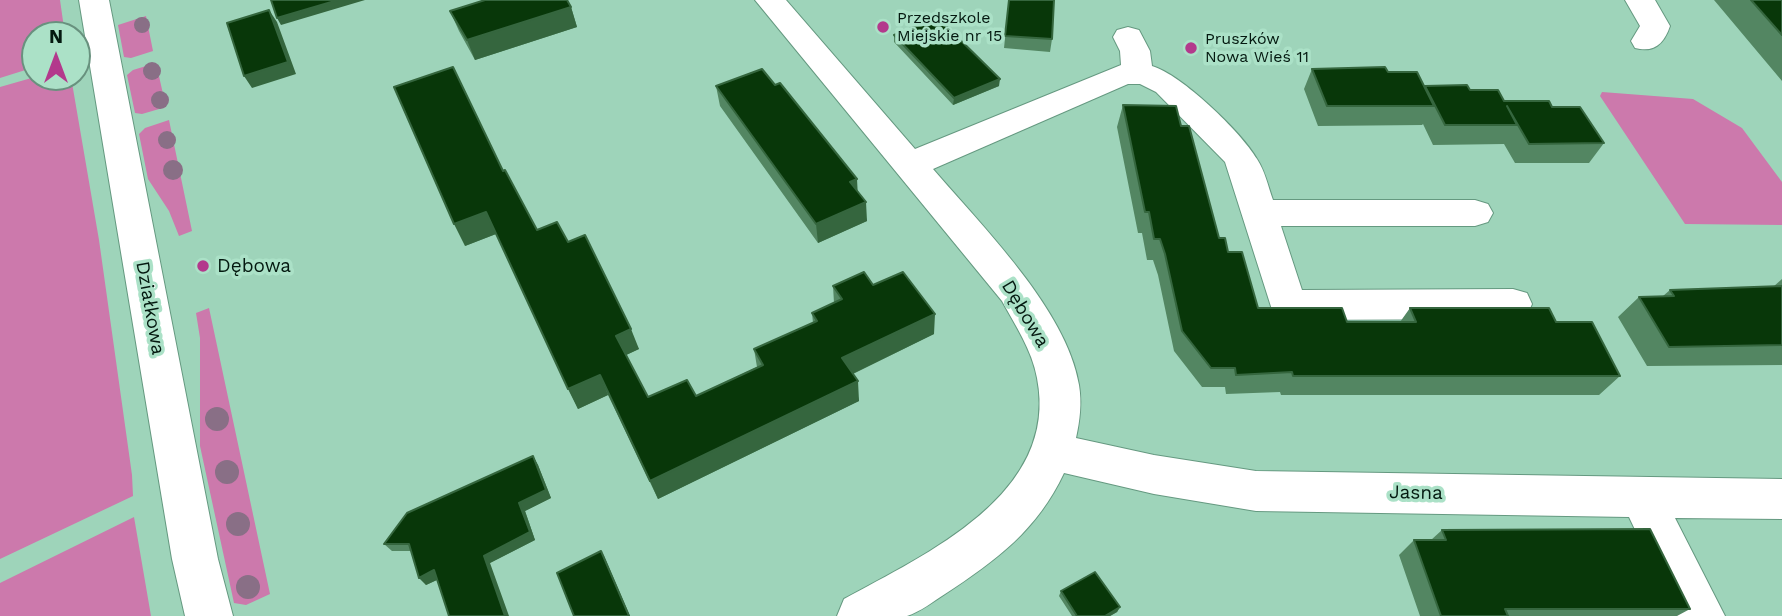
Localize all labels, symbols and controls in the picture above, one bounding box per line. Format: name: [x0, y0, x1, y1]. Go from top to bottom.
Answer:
place label: Przedszkole Miejskie nr 15: [897, 8, 1002, 46]
marker: Przedszkole Miejskie nr 15: [875, 19, 891, 35]
north arrow: [21, 21, 91, 91]
text: N: [49, 25, 63, 48]
place label: Pruszków Nowa Wieś 11: [1205, 29, 1309, 67]
marker: Pruszków Nowa Wieś 11: [1183, 40, 1199, 56]
place label: Dębowa: [217, 255, 291, 277]
marker: Dębowa: [195, 258, 211, 274]
street label: Działkowa: [131, 259, 169, 357]
street label: Dębowa: [996, 276, 1054, 352]
street label: Jasna: [1389, 481, 1443, 505]

